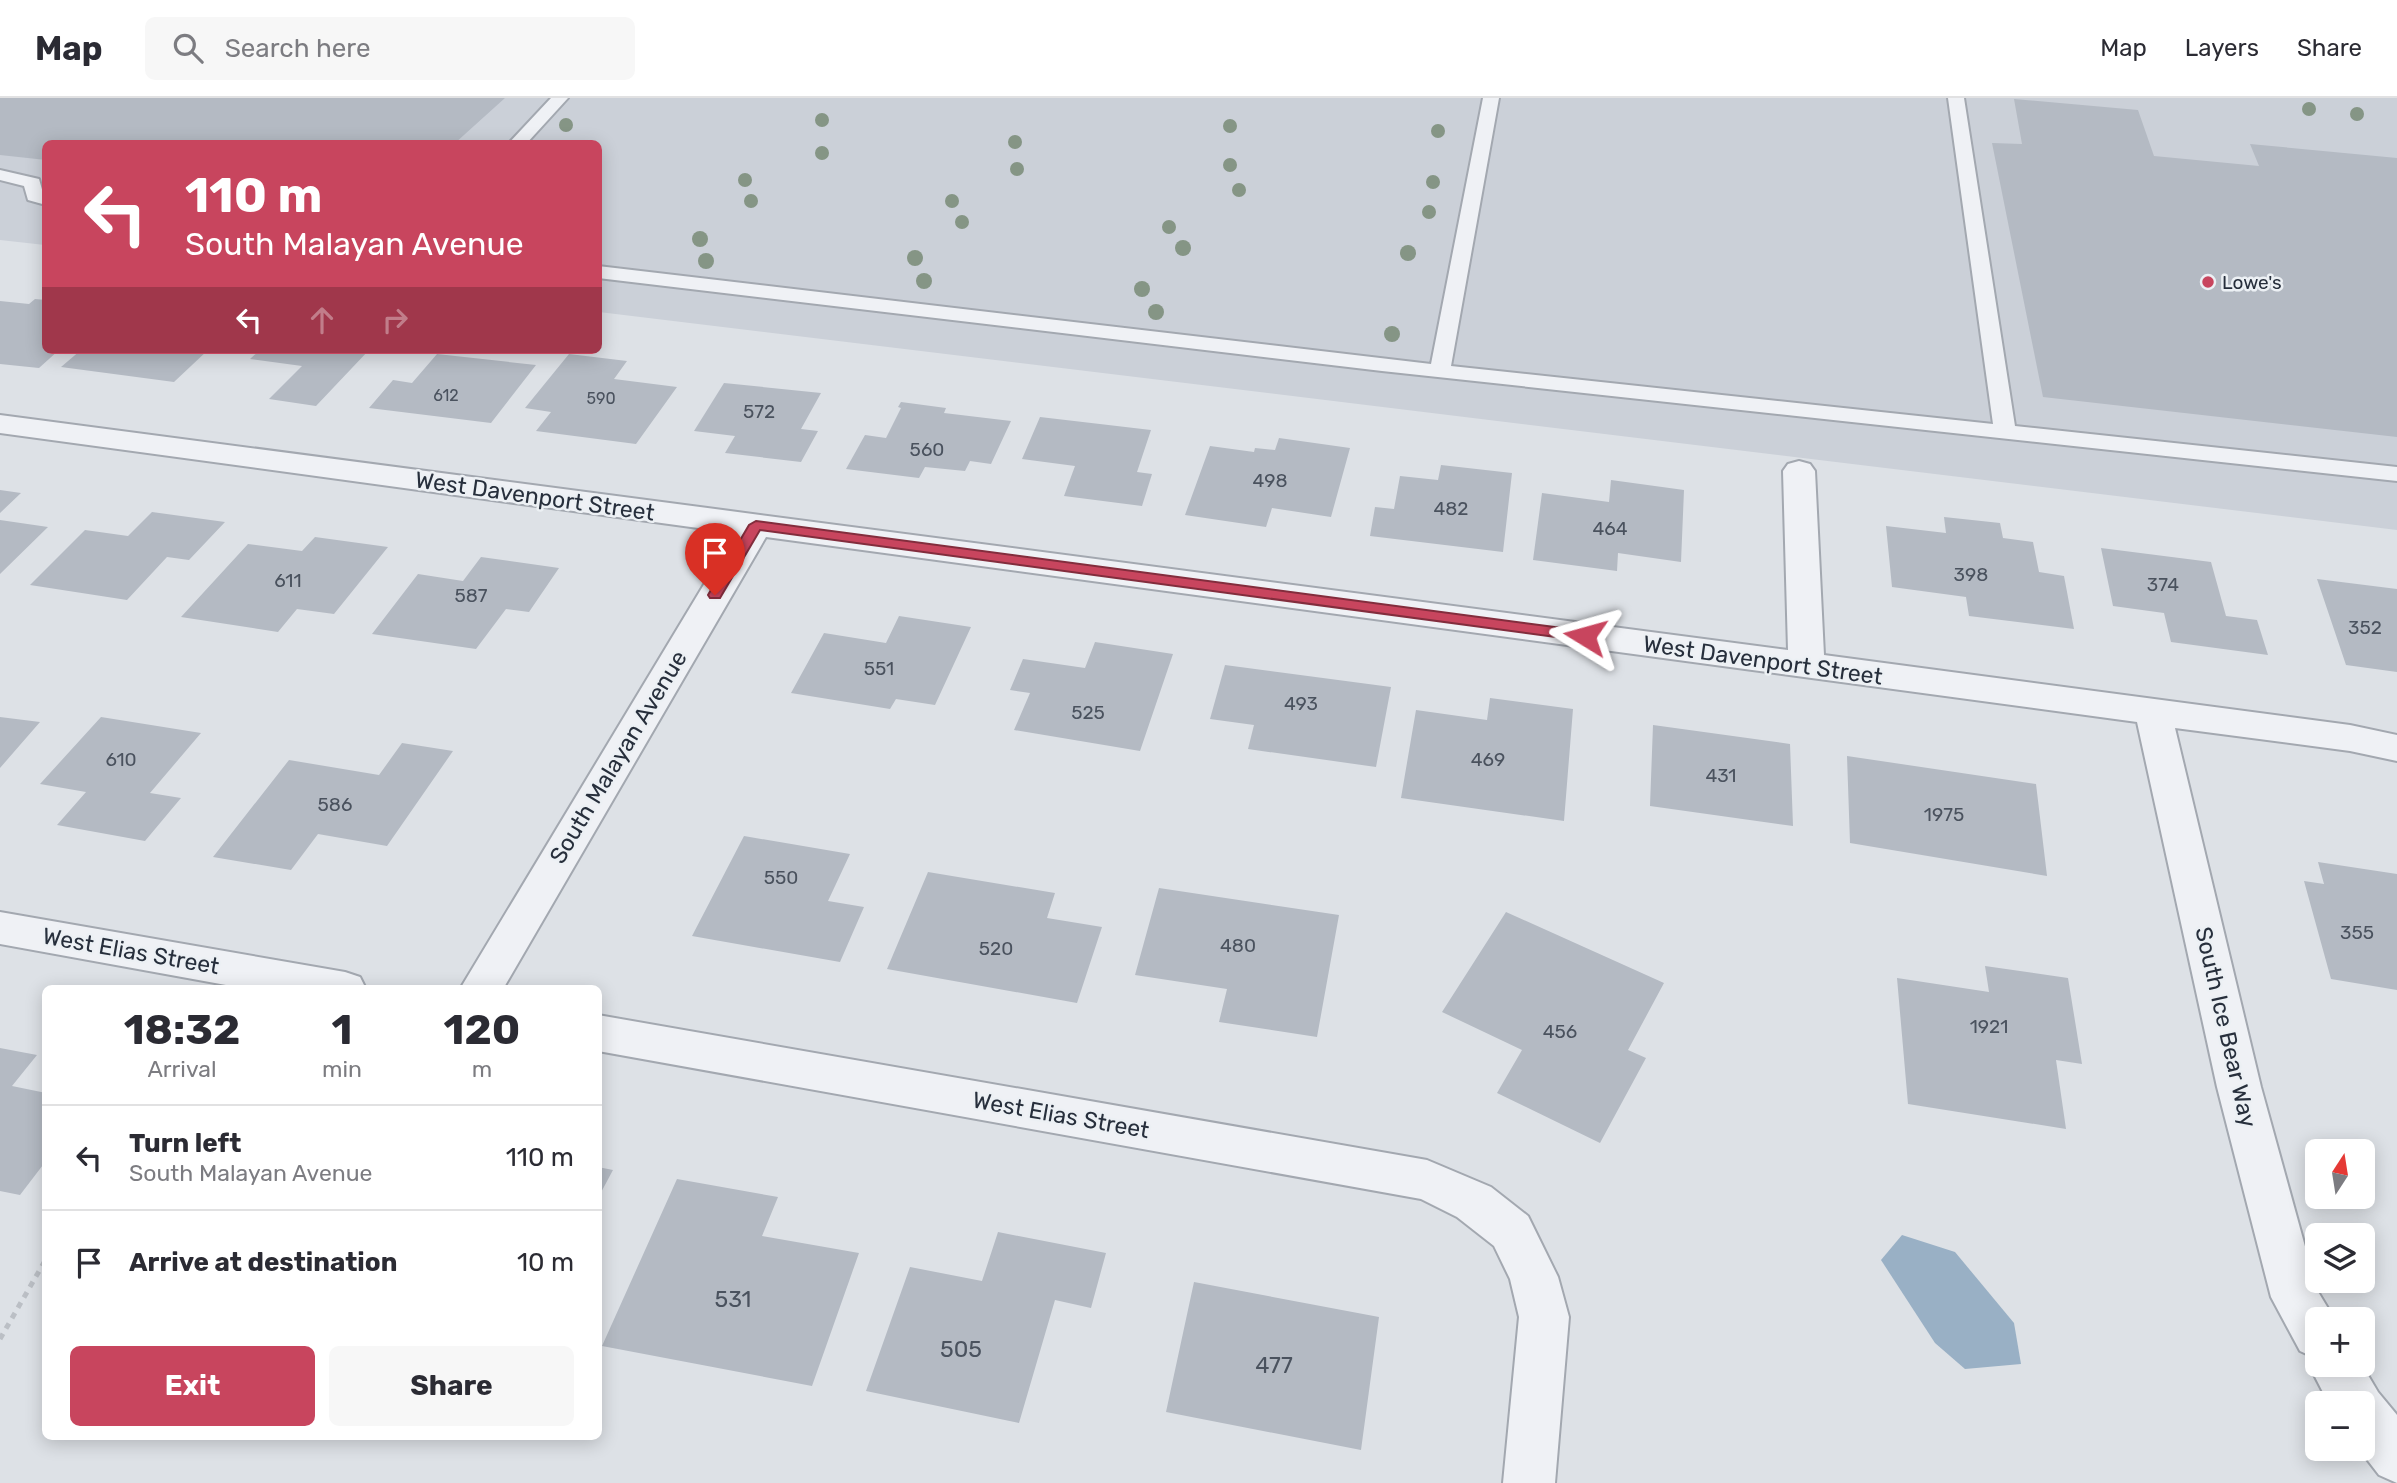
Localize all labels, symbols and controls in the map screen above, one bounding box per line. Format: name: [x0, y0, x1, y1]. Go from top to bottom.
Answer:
search box: [145, 17, 635, 80]
text: Map: [35, 29, 103, 68]
icon: search: [169, 29, 207, 67]
text: Search here: [225, 33, 370, 64]
text: Map: [2100, 34, 2147, 62]
text: Layers: [2185, 34, 2259, 62]
text: Share: [2297, 34, 2362, 62]
text: 110 m: [185, 166, 322, 224]
icon: left: [70, 168, 161, 259]
text: South Malayan Avenue: [185, 225, 524, 263]
place label: Lowe's: [2222, 271, 2282, 294]
marker: Lowe's: [2200, 274, 2216, 290]
icon: left: [230, 301, 268, 339]
icon: ahead: [303, 301, 341, 339]
icon: right: [376, 301, 414, 339]
house number: 612: [433, 386, 459, 405]
house number: 590: [586, 389, 616, 408]
house number: 572: [743, 400, 775, 423]
house number: 560: [910, 438, 944, 461]
street label: West Davenport Street: [414, 465, 656, 527]
house number: 498: [1253, 469, 1288, 492]
house number: 482: [1433, 497, 1469, 520]
house number: 464: [1592, 517, 1628, 540]
pin: [685, 523, 745, 595]
icon: arrive: [696, 534, 734, 572]
house number: 398: [1954, 563, 1988, 586]
house number: 611: [274, 569, 302, 592]
house number: 374: [2147, 573, 2179, 596]
house number: 587: [454, 584, 488, 607]
position arrow: [1548, 599, 1622, 673]
house number: 352: [2348, 616, 2382, 639]
street label: West Davenport Street: [1642, 629, 1884, 691]
street label: South Malayan Avenue: [543, 645, 693, 869]
house number: 551: [864, 657, 894, 680]
house number: 493: [1284, 692, 1318, 715]
house number: 525: [1071, 701, 1105, 724]
house number: 610: [105, 748, 137, 771]
house number: 469: [1471, 748, 1505, 771]
house number: 431: [1705, 764, 1737, 787]
house number: 586: [318, 793, 352, 816]
house number: 1975: [1924, 803, 1964, 826]
house number: 550: [764, 866, 798, 889]
house number: 355: [2340, 921, 2374, 944]
street label: West Elias Street: [41, 922, 221, 980]
street label: South Ice Bear Way: [2189, 924, 2263, 1130]
house number: 480: [1220, 934, 1256, 957]
house number: 520: [979, 937, 1013, 960]
text: 18:32: [124, 1005, 240, 1055]
text: 1: [331, 1005, 352, 1055]
text: 120: [444, 1005, 520, 1055]
house number: 1921: [1970, 1015, 2008, 1038]
house number: 456: [1543, 1020, 1577, 1043]
text: Arrival: [147, 1055, 216, 1083]
text: min: [322, 1055, 362, 1083]
text: m: [472, 1055, 492, 1083]
street label: West Elias Street: [971, 1086, 1151, 1144]
text: Turn left: [129, 1128, 241, 1159]
icon: left: [70, 1139, 108, 1177]
north arrow: [2305, 1139, 2375, 1209]
map controls: [2305, 1139, 2375, 1461]
text: 110 m: [506, 1142, 574, 1173]
text: South Malayan Avenue: [129, 1159, 372, 1187]
button: layers: [2305, 1223, 2375, 1293]
icon: arrive: [70, 1244, 108, 1282]
text: Arrive at destination: [129, 1247, 397, 1278]
text: 10 m: [517, 1247, 574, 1278]
house number: 531: [715, 1285, 751, 1313]
button: +: [2305, 1307, 2375, 1377]
house number: 505: [940, 1335, 982, 1363]
button: Exit: [70, 1346, 315, 1426]
button: Share: [329, 1346, 574, 1426]
house number: 477: [1255, 1351, 1293, 1379]
button: −: [2305, 1391, 2375, 1461]

